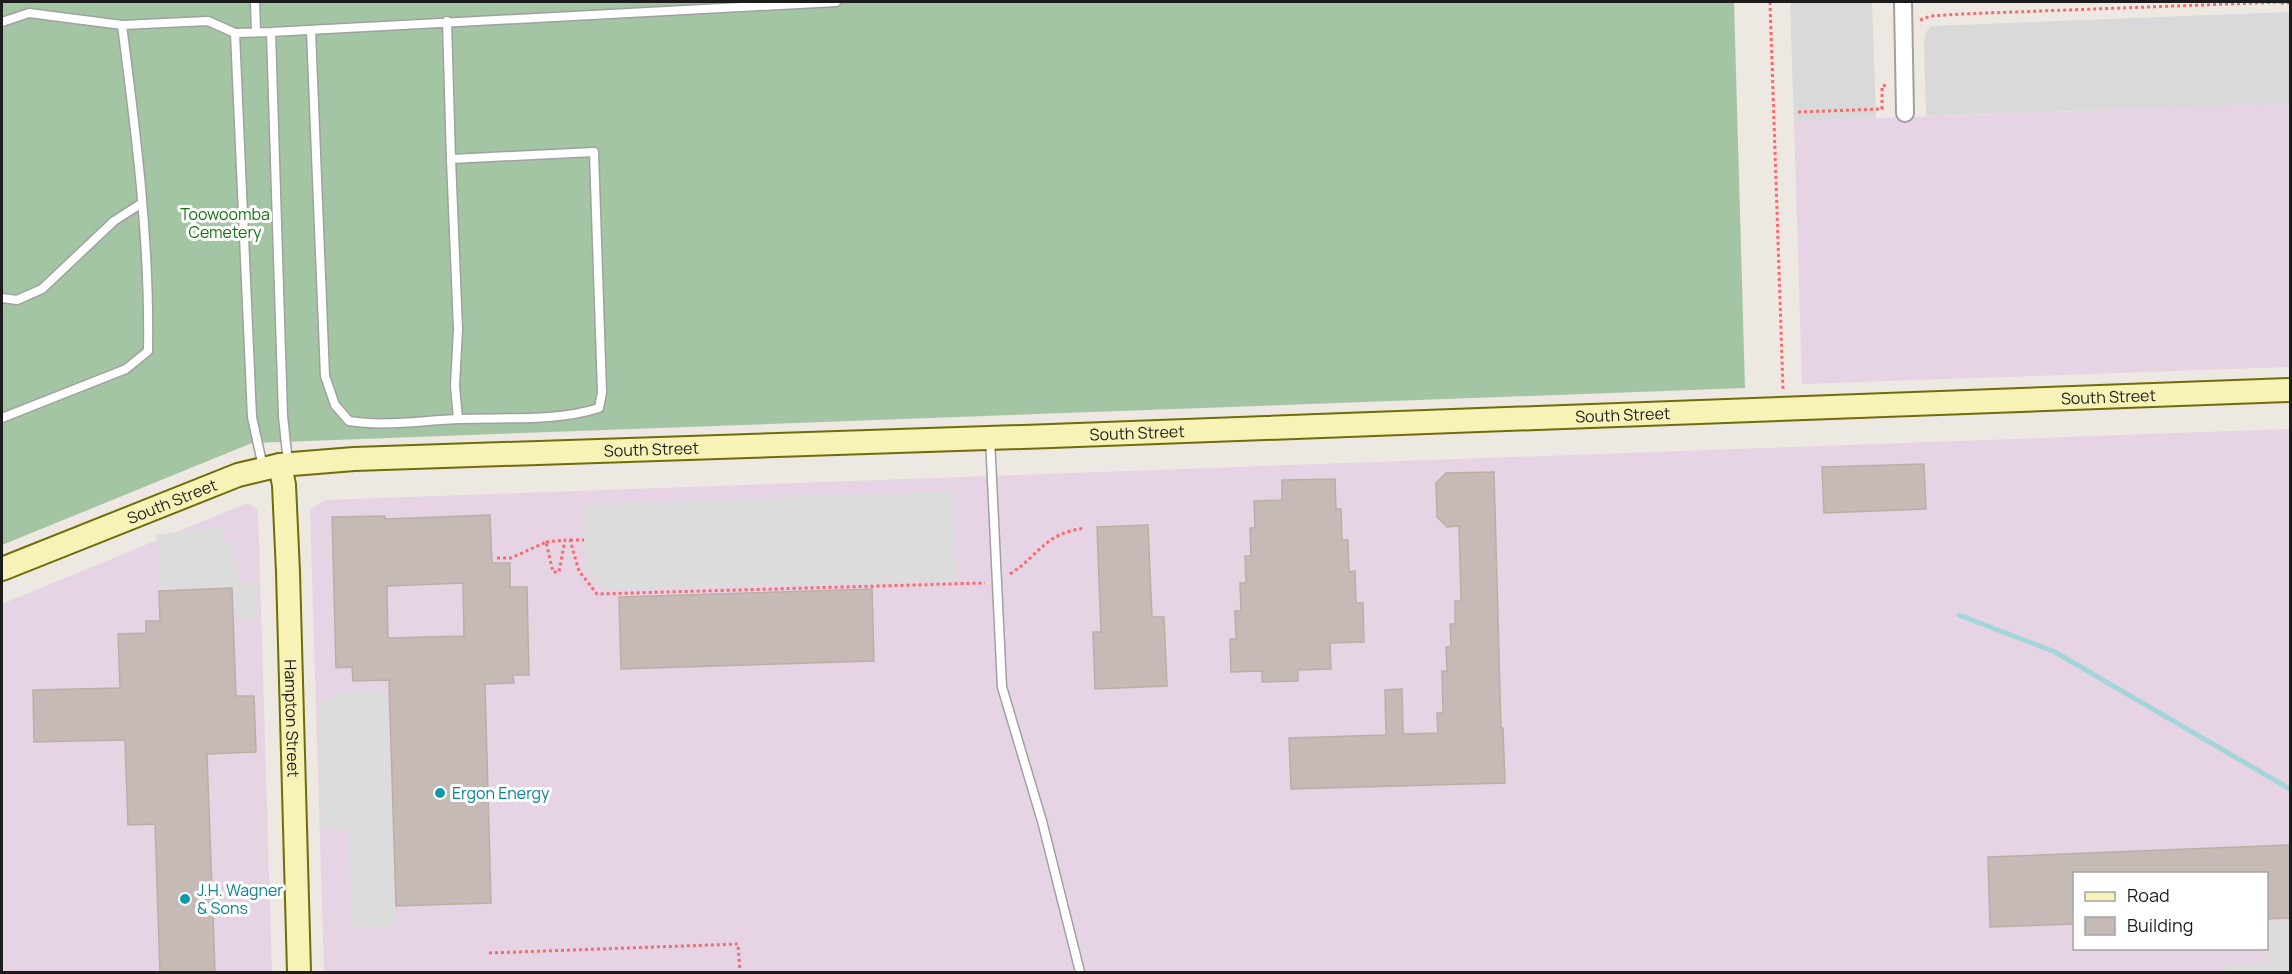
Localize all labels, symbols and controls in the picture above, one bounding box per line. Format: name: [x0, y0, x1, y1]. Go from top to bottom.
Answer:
park label: Toowoomba Cemetery: [180, 203, 270, 243]
street label: South Street: [2061, 384, 2156, 409]
street label: South Street: [1575, 402, 1671, 428]
street label: South Street: [1089, 420, 1185, 446]
street label: South Street: [604, 437, 699, 462]
street label: South Street: [124, 473, 220, 529]
street label: Hampton Street: [279, 659, 305, 778]
place label: Ergon Energy: [452, 782, 550, 804]
marker: Ergon Energy: [433, 786, 447, 800]
legend: [2073, 872, 2268, 950]
place label: J.H. Wagner & Sons: [197, 879, 283, 919]
text: Road: [2127, 883, 2170, 907]
marker: J.H. Wagner & Sons: [178, 892, 192, 906]
text: Building: [2127, 913, 2193, 937]

